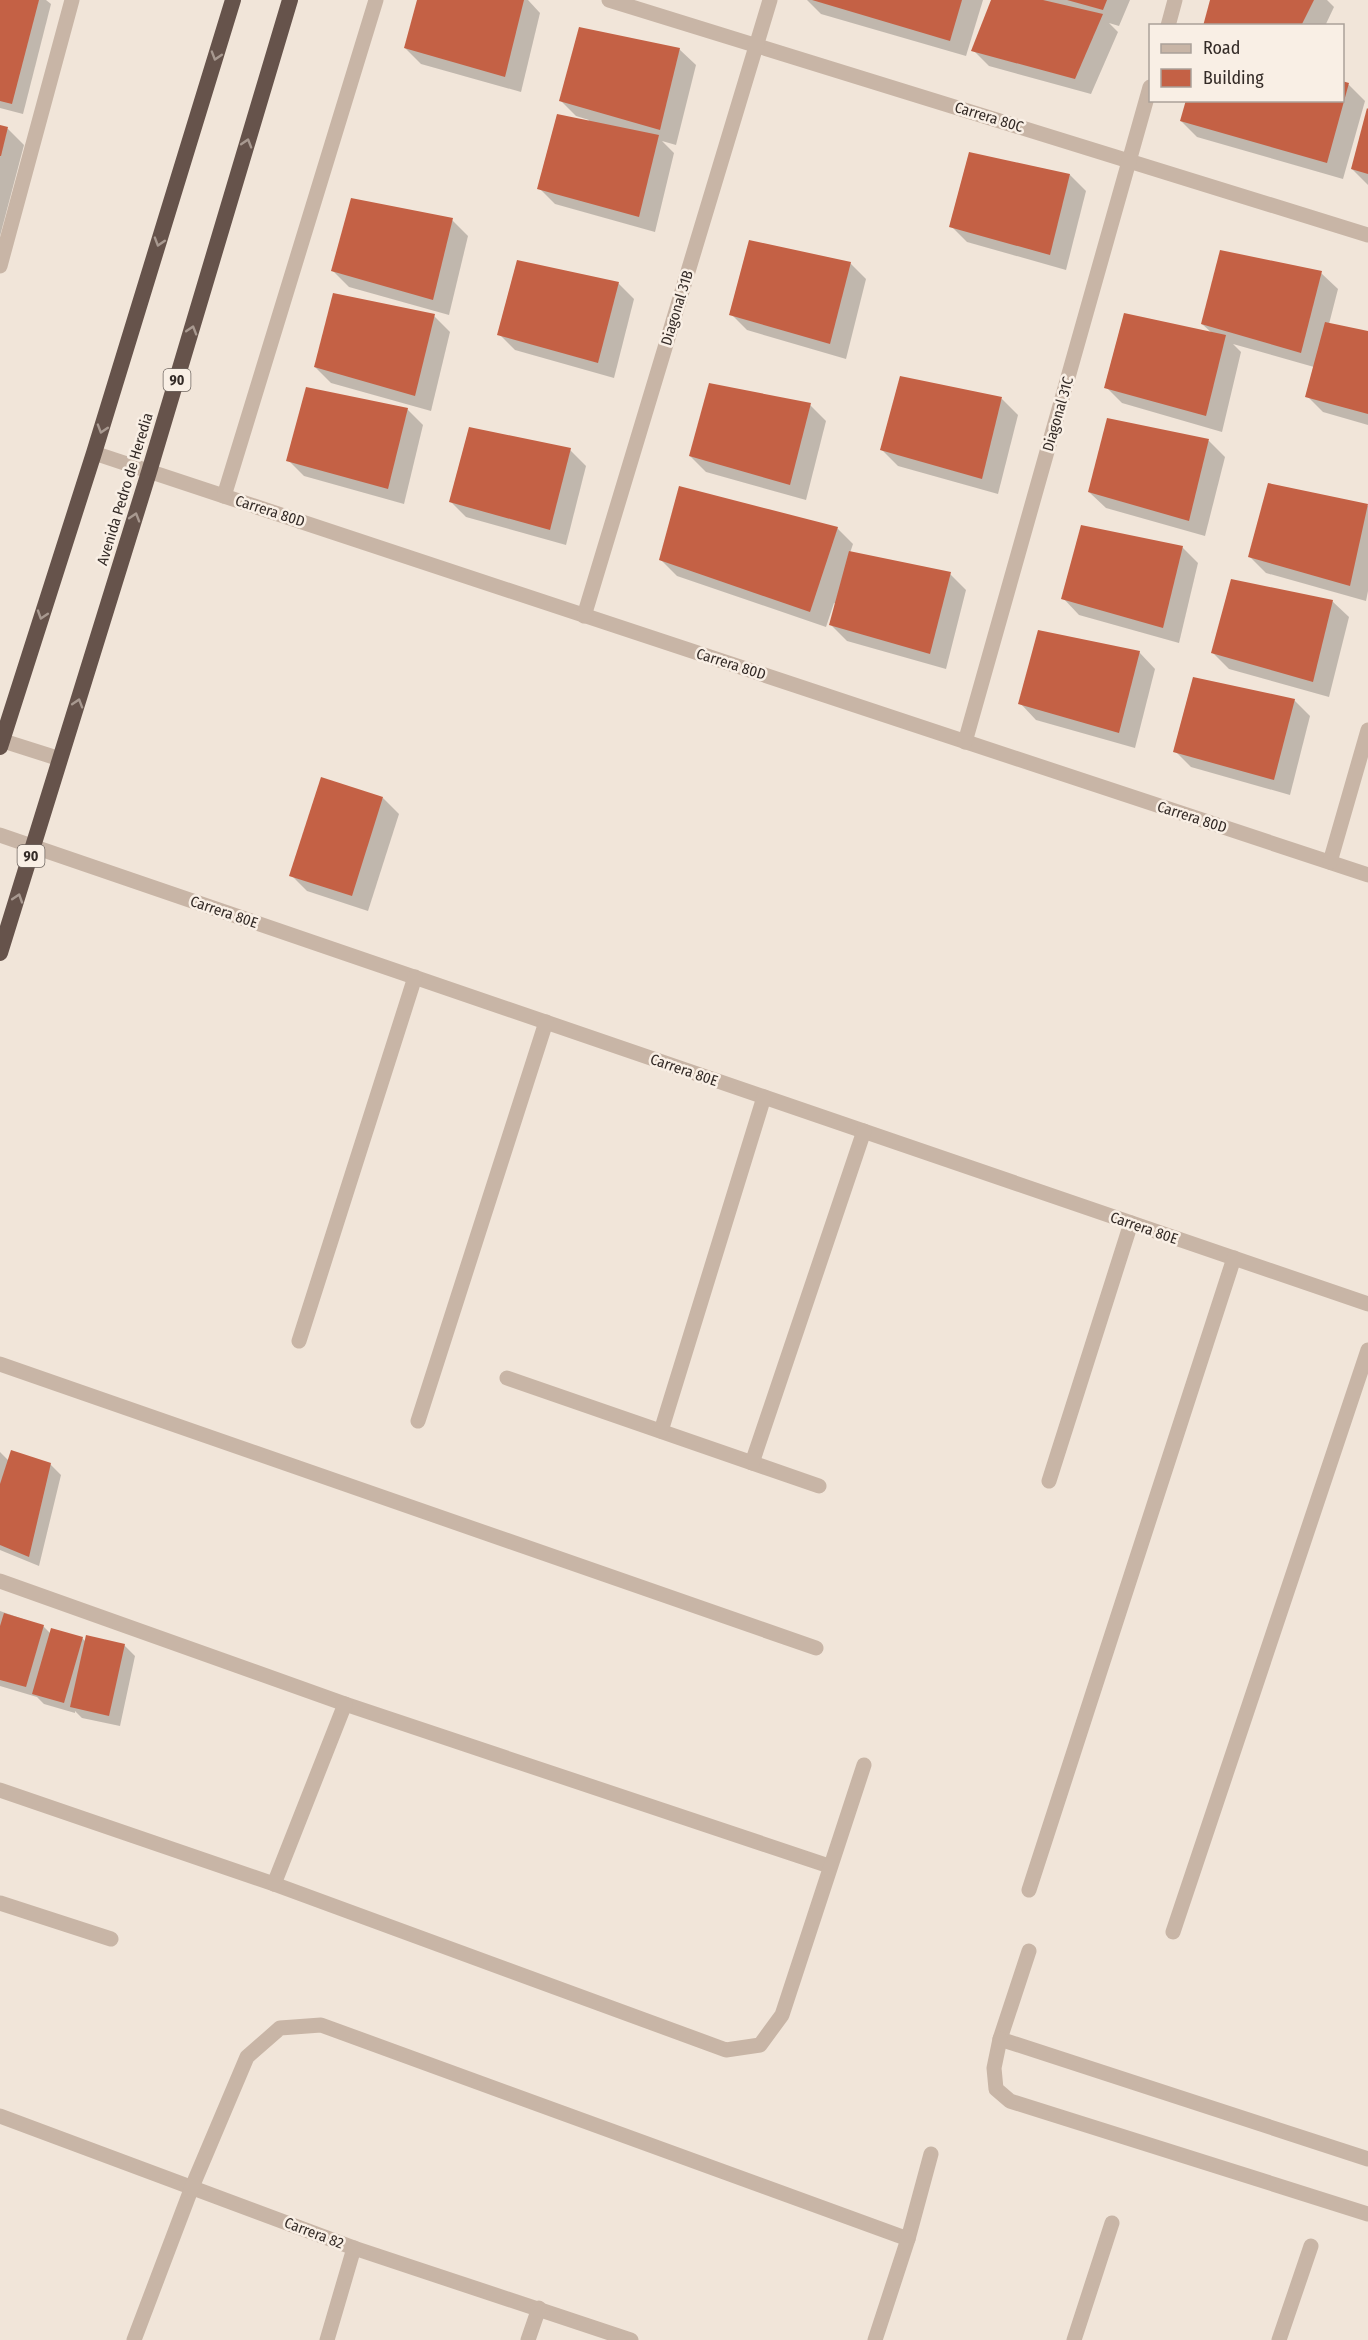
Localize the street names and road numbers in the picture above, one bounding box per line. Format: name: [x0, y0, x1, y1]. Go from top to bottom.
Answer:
street label: Carrera 80C: [952, 98, 1026, 136]
street label: Diagonal 31B: [657, 268, 697, 348]
road number: 90: [164, 369, 190, 391]
street label: Diagonal 31C: [1039, 374, 1077, 453]
street label: Avenida Pedro de Heredia: [93, 411, 157, 567]
street label: Carrera 80D: [233, 491, 307, 531]
street label: Carrera 80D: [694, 644, 768, 684]
street label: Carrera 80D: [1155, 797, 1229, 837]
road number: 90: [18, 845, 44, 867]
street label: Carrera 80E: [188, 892, 260, 932]
street label: Carrera 80E: [648, 1050, 720, 1090]
street label: Carrera 80E: [1108, 1208, 1180, 1248]
street label: Carrera 82: [282, 2213, 346, 2253]

